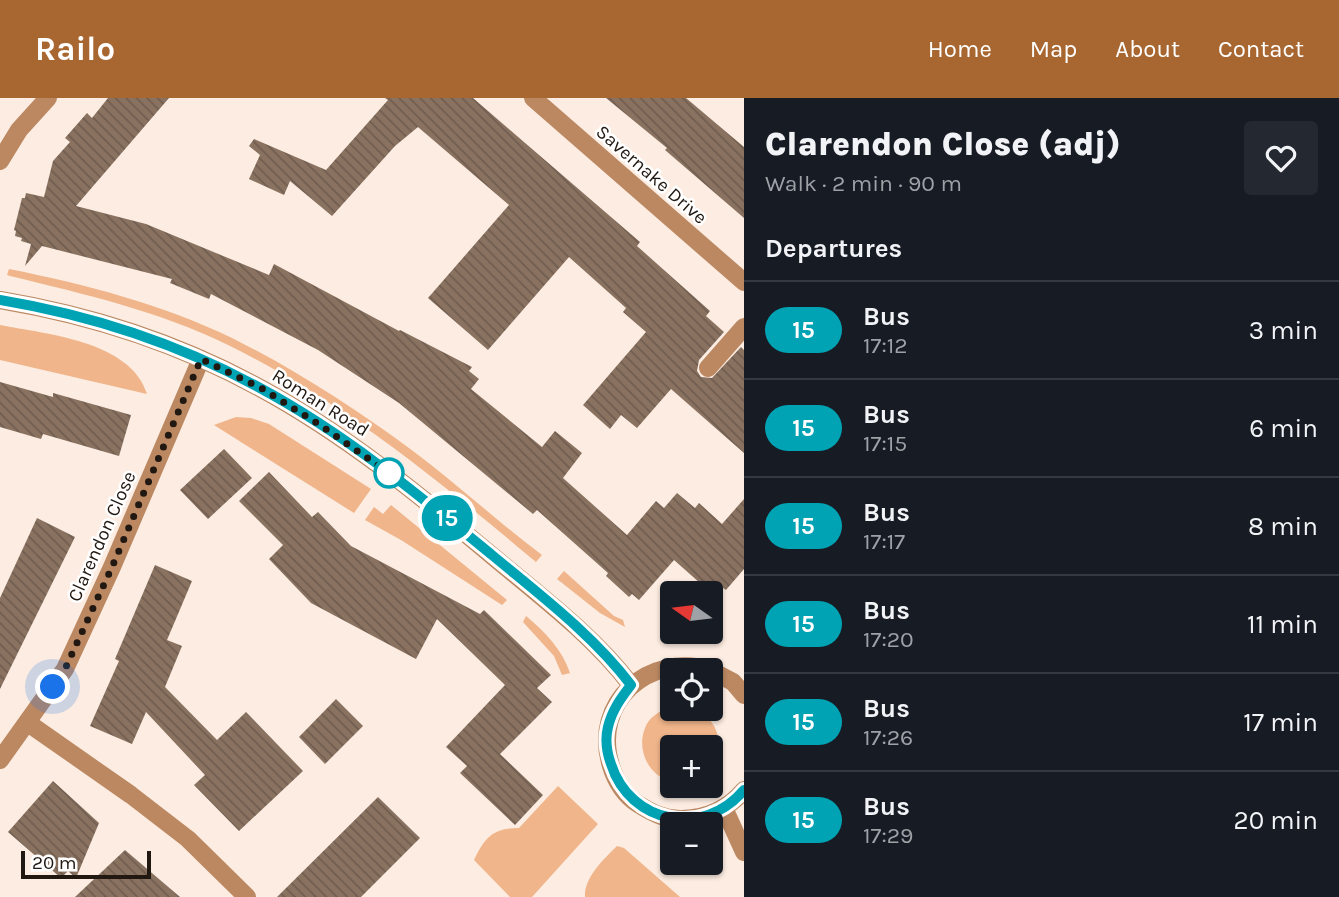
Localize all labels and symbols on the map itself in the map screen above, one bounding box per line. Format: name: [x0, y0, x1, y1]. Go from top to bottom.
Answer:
street label: Savernake Drive: [592, 121, 711, 229]
street label: Roman Road: [268, 364, 373, 441]
unlabelled marker: [374, 458, 404, 488]
street label: Clarendon Close: [63, 468, 140, 605]
line badge: 15: [416, 495, 478, 541]
north arrow: [660, 581, 723, 644]
your location: [35, 669, 70, 704]
scale bar: [21, 848, 150, 880]

